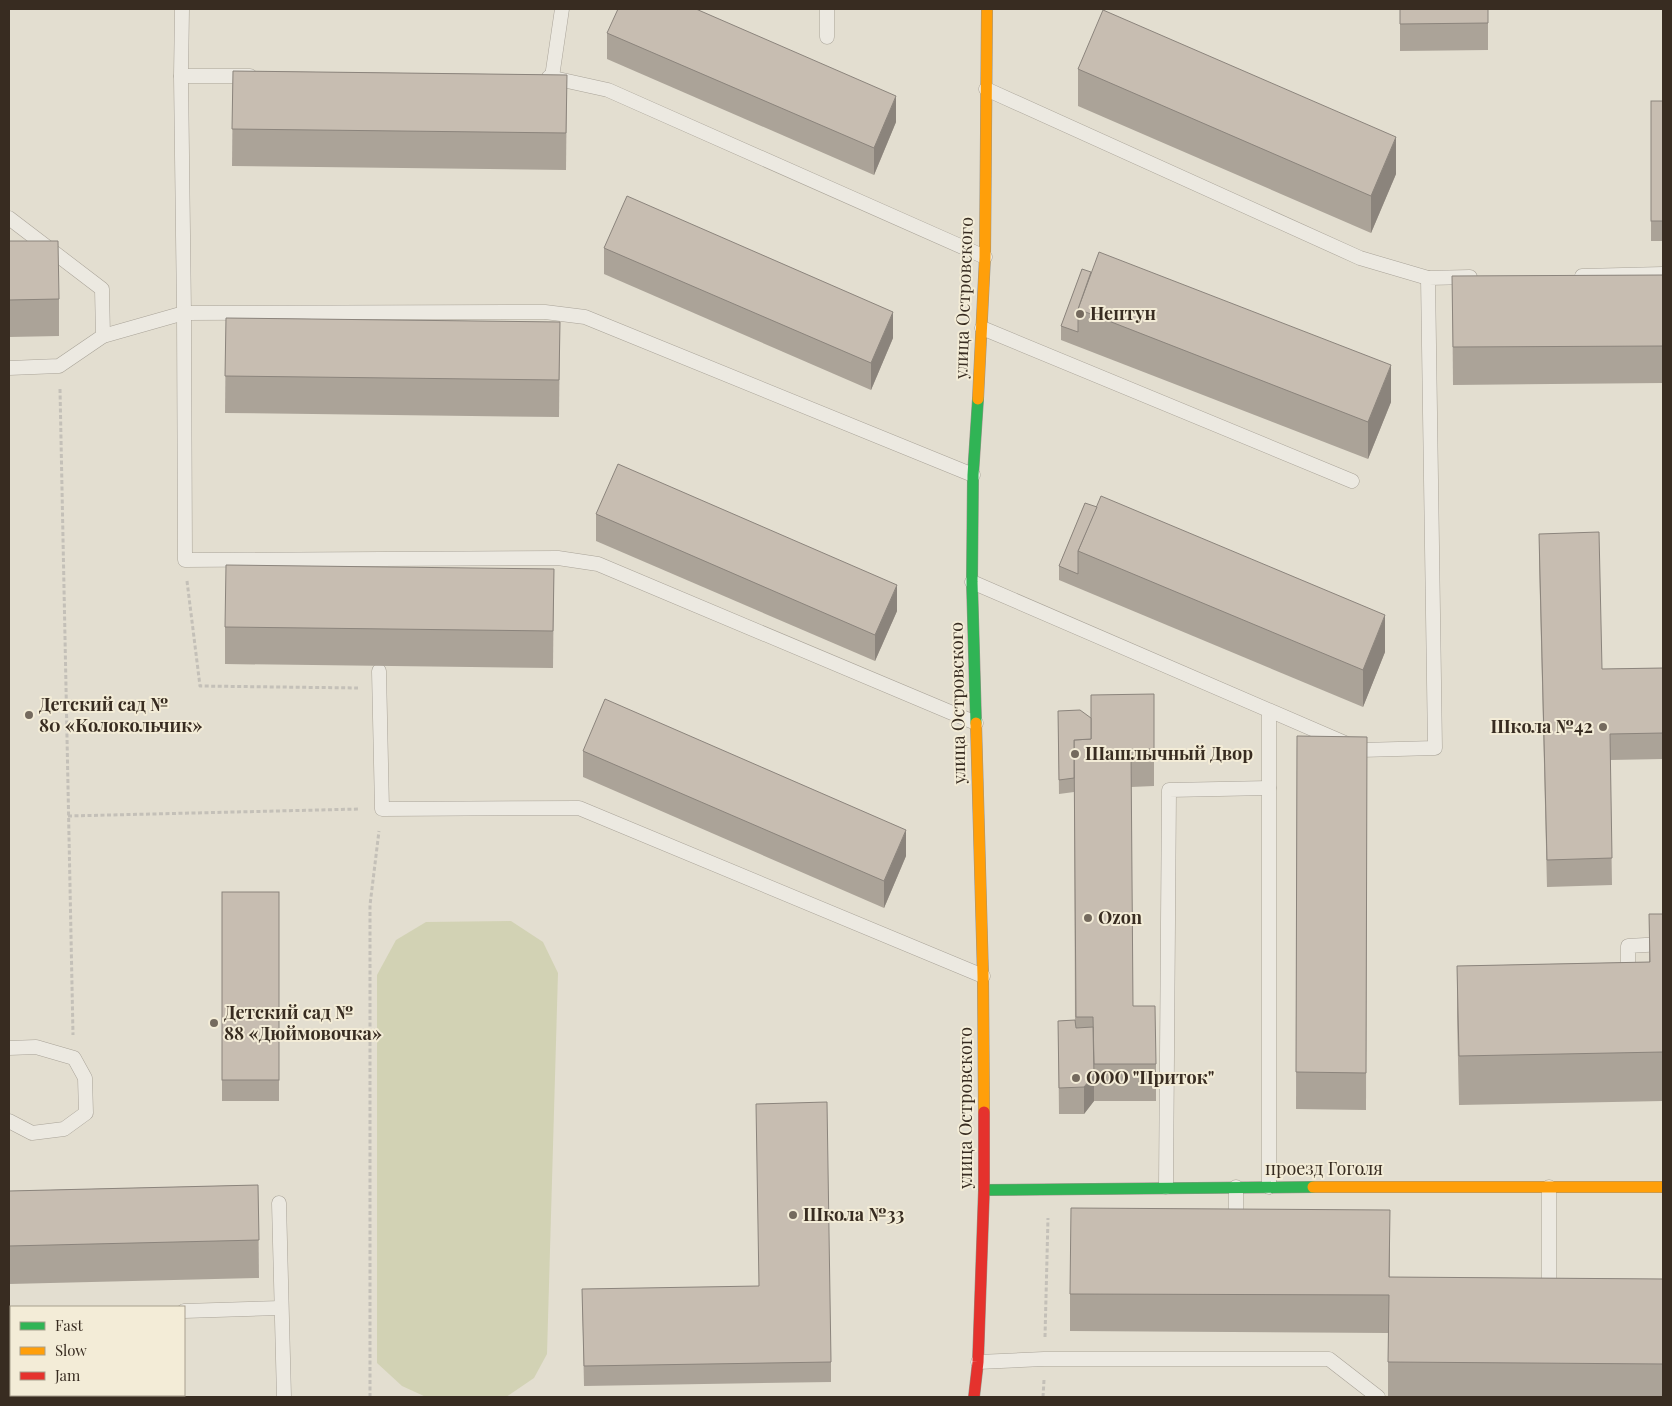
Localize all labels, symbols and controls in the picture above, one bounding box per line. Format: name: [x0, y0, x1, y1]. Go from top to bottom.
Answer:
street label: улица Островского: [948, 216, 978, 380]
place label: Нептун: [1090, 301, 1157, 325]
marker: Нептун: [1074, 308, 1086, 320]
street label: улица Островского: [944, 622, 970, 785]
place label: Детский сад № 80 «Колокольчик»: [39, 692, 203, 737]
marker: Детский сад № 80 «Колокольчик»: [23, 709, 35, 721]
place label: Школа №42: [1490, 714, 1593, 738]
marker: Школа №42: [1597, 721, 1609, 733]
place label: Шашлычный Двор: [1085, 741, 1253, 765]
marker: Шашлычный Двор: [1069, 748, 1081, 760]
place label: Ozon: [1098, 905, 1142, 929]
marker: Ozon: [1082, 912, 1094, 924]
place label: Детский сад № 88 «Дюймовочка»: [224, 1000, 382, 1045]
marker: Детский сад № 88 «Дюймовочка»: [208, 1017, 220, 1029]
street label: улица Островского: [953, 1027, 977, 1190]
place label: ООО "Приток": [1086, 1065, 1214, 1089]
marker: ООО "Приток": [1070, 1072, 1082, 1084]
street label: проезд Гоголя: [1265, 1156, 1383, 1180]
place label: Школа №33: [803, 1202, 904, 1226]
marker: Школа №33: [787, 1209, 799, 1221]
legend: [10, 1306, 185, 1396]
text: Fast: [55, 1315, 84, 1335]
text: Slow: [55, 1340, 87, 1360]
text: Jam: [54, 1365, 81, 1385]

